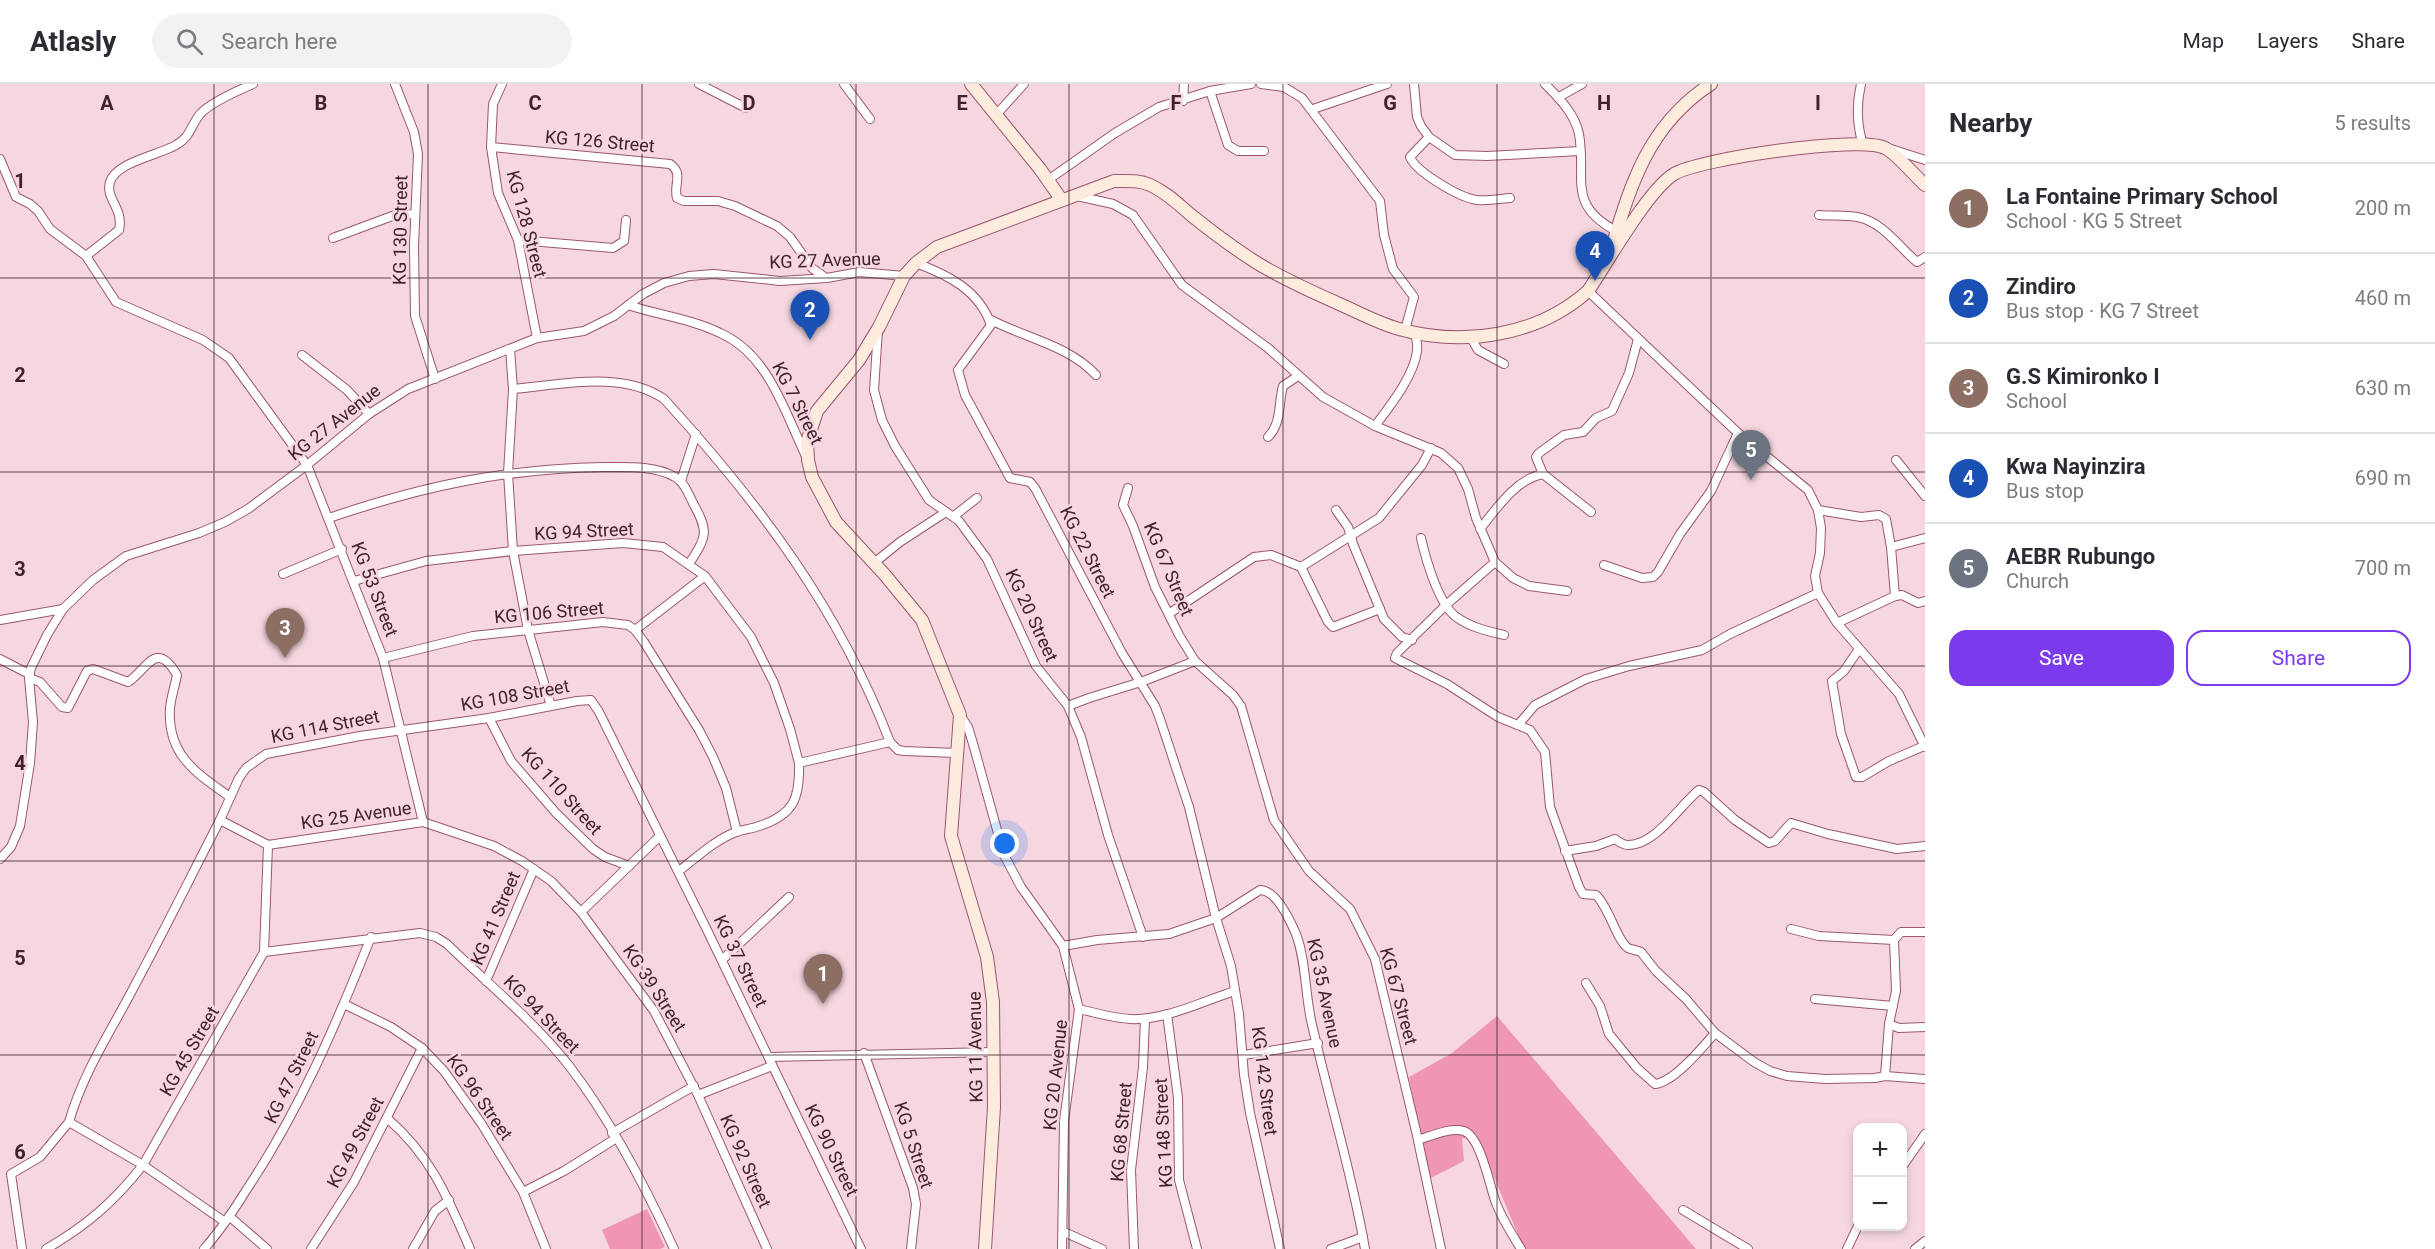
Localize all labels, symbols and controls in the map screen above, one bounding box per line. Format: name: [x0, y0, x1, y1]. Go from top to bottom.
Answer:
search box: [152, 14, 572, 68]
text: Atlasly: [30, 25, 116, 58]
icon: search: [173, 25, 206, 58]
text: Search here: [221, 29, 337, 54]
text: Map: [2182, 29, 2224, 53]
text: Layers: [2257, 29, 2318, 53]
text: Share: [2351, 29, 2405, 53]
text: A: [100, 91, 114, 115]
text: B: [315, 91, 327, 115]
text: C: [528, 91, 542, 115]
text: D: [743, 91, 756, 115]
text: E: [956, 91, 968, 115]
text: F: [1171, 91, 1182, 115]
text: G: [1383, 91, 1397, 115]
text: H: [1597, 91, 1611, 115]
text: I: [1815, 91, 1821, 115]
text: Nearby: [1949, 108, 2032, 138]
text: 5 results: [2335, 111, 2411, 135]
street label: KG 126 Street: [544, 126, 656, 156]
street label: KG 128 Street: [503, 168, 551, 280]
text: 1: [14, 169, 26, 193]
street label: KG 130 Street: [389, 175, 411, 285]
text: La Fontaine Primary School: [2006, 184, 2278, 209]
text: 1: [1963, 196, 1974, 220]
text: 200 m: [2355, 196, 2411, 220]
text: School · KG 5 Street: [2006, 209, 2182, 233]
pin: 4: [1576, 232, 1614, 281]
street label: KG 27 Avenue: [769, 248, 881, 272]
text: Zindiro: [2006, 274, 2076, 299]
text: 2: [1963, 286, 1974, 310]
text: 460 m: [2355, 286, 2411, 310]
pin: 2: [790, 290, 830, 340]
text: Bus stop · KG 7 Street: [2006, 299, 2199, 323]
street label: KG 7 Street: [768, 358, 828, 448]
text: 2: [14, 363, 26, 387]
text: G.S Kimironko I: [2006, 364, 2160, 389]
text: 3: [1963, 376, 1974, 400]
text: 630 m: [2355, 376, 2411, 400]
street label: KG 27 Avenue: [284, 379, 384, 465]
text: School: [2006, 389, 2067, 413]
pin: 5: [1732, 430, 1770, 480]
text: Kwa Nayinzira: [2006, 454, 2146, 479]
text: 4: [1963, 466, 1974, 490]
text: 690 m: [2355, 466, 2411, 490]
text: Bus stop: [2006, 479, 2084, 503]
street label: KG 22 Street: [1056, 503, 1120, 601]
street label: KG 94 Street: [534, 518, 635, 544]
street label: KG 67 Street: [1140, 519, 1198, 619]
street label: KG 53 Street: [347, 539, 403, 640]
text: AEBR Rubungo: [2006, 544, 2155, 569]
text: 5: [1963, 556, 1974, 580]
text: 700 m: [2355, 556, 2411, 580]
text: 3: [14, 557, 26, 581]
street label: KG 20 Street: [1001, 565, 1063, 665]
text: Church: [2006, 569, 2069, 593]
street label: KG 106 Street: [493, 597, 605, 627]
pin: 3: [266, 608, 304, 658]
button: Save: [1949, 630, 2174, 686]
button: Share: [2186, 630, 2411, 686]
street label: KG 108 Street: [459, 675, 571, 715]
street label: KG 114 Street: [269, 705, 381, 747]
street label: KG 110 Street: [517, 743, 607, 839]
text: 4: [14, 751, 26, 775]
street label: KG 25 Avenue: [299, 797, 413, 833]
your location: [990, 829, 1019, 858]
street label: KG 41 Street: [466, 868, 524, 968]
street label: KG 37 Street: [710, 911, 772, 1011]
street label: KG 35 Avenue: [1303, 936, 1347, 1050]
street label: KG 39 Street: [619, 940, 691, 1036]
street label: KG 67 Street: [1376, 945, 1422, 1047]
text: 5: [14, 946, 26, 970]
pin: 1: [804, 954, 842, 1004]
street label: KG 94 Street: [500, 971, 584, 1057]
street label: KG 11 Avenue: [964, 991, 986, 1103]
street label: KG 45 Street: [155, 1002, 223, 1100]
street label: KG 20 Avenue: [1039, 1019, 1071, 1131]
street label: KG 142 Street: [1248, 1025, 1282, 1137]
street label: KG 47 Street: [260, 1027, 322, 1127]
street label: KG 96 Street: [443, 1050, 517, 1144]
street label: KG 148 Street: [1150, 1077, 1176, 1189]
street label: KG 68 Street: [1106, 1081, 1136, 1183]
street label: KG 49 Street: [322, 1093, 388, 1191]
street label: KG 5 Street: [890, 1099, 938, 1191]
street label: KG 90 Street: [801, 1100, 863, 1200]
street label: KG 92 Street: [716, 1111, 776, 1211]
map controls: [1853, 1123, 1907, 1231]
button: +: [1853, 1123, 1907, 1177]
text: 6: [14, 1140, 26, 1164]
button: −: [1853, 1177, 1907, 1231]

